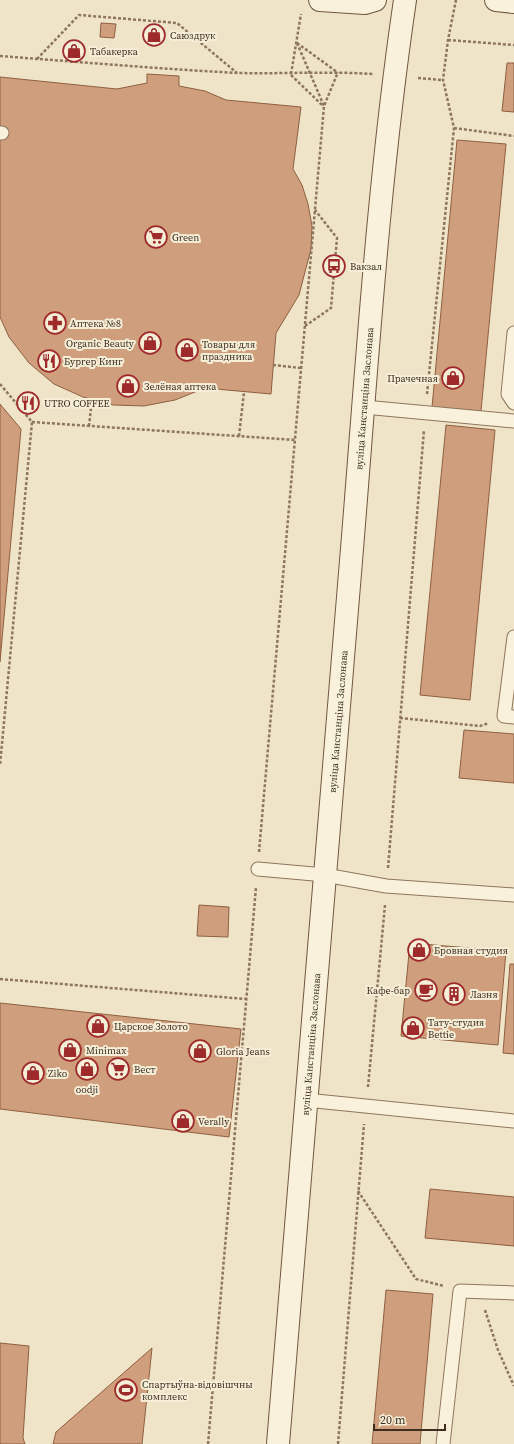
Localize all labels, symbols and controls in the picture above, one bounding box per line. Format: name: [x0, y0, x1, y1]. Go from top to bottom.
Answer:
shop icon: Саюздрук: [141, 22, 167, 48]
place label: Саюздрук: [170, 29, 216, 42]
shop icon: Табакерка: [61, 38, 87, 64]
place label: Табакерка: [90, 45, 139, 58]
supermarket icon: Green: [143, 224, 169, 250]
place label: Green: [172, 231, 199, 244]
bus stop icon: Вакзал: [321, 253, 347, 279]
place label: Вакзал: [350, 260, 382, 273]
pharmacy icon: Аптека №8: [42, 310, 68, 336]
place label: Аптека №8: [70, 317, 121, 330]
street label: вуліца Канстанціна Заслонава: [352, 326, 377, 470]
shop icon: Organic Beauty: [137, 330, 163, 356]
place label: Organic Beauty: [66, 337, 135, 350]
shop icon: Товары для праздника: [174, 337, 200, 363]
place label: Товары для праздника: [202, 338, 255, 363]
restaurant icon: Бургер Кинг: [36, 348, 62, 374]
place label: Бургер Кинг: [64, 355, 123, 368]
shop icon: Прачечная: [440, 365, 466, 391]
place label: Прачечная: [387, 372, 438, 385]
shop icon: Зелёная аптека: [115, 373, 141, 399]
place label: Зелёная аптека: [144, 380, 217, 393]
restaurant icon: UTRO COFFEE: [15, 390, 41, 416]
place label: UTRO COFFEE: [44, 397, 110, 410]
street label: вуліца Канстанціна Заслонава: [326, 649, 351, 793]
shop icon: Бровная студия: [406, 937, 432, 963]
place label: Бровная студия: [434, 944, 508, 957]
street label: вуліца Канстанціна Заслонава: [299, 972, 324, 1116]
cafe icon: Кафе-бар: [413, 977, 439, 1003]
building icon: Лазня: [441, 981, 467, 1007]
place label: Кафе-бар: [367, 984, 410, 997]
place label: Лазня: [470, 988, 498, 1001]
shop icon: Царское Золото: [85, 1013, 111, 1039]
shop icon: Тату-студия Bettie: [400, 1015, 426, 1041]
place label: Тату-студия Bettie: [428, 1016, 484, 1041]
place label: Царское Золото: [114, 1020, 189, 1033]
shop icon: Minimax: [57, 1037, 83, 1063]
shop icon: Gloria Jeans: [187, 1038, 213, 1064]
place label: Minimax: [86, 1044, 127, 1057]
place label: Gloria Jeans: [216, 1045, 270, 1058]
shop icon: oodji: [74, 1056, 100, 1082]
supermarket icon: Вест: [105, 1056, 131, 1082]
shop icon: Ziko: [20, 1060, 46, 1086]
place label: Вест: [134, 1063, 156, 1076]
place label: Ziko: [48, 1067, 68, 1080]
place label: oodji: [76, 1083, 98, 1096]
shop icon: Verally: [170, 1108, 196, 1134]
place label: Verally: [198, 1115, 230, 1128]
sports icon: Спартыўна-відовішчны комплекс: [113, 1377, 139, 1403]
place label: Спартыўна-відовішчны комплекс: [142, 1378, 253, 1403]
scale bar: [374, 1406, 445, 1432]
text: 20 m: [380, 1412, 406, 1428]

